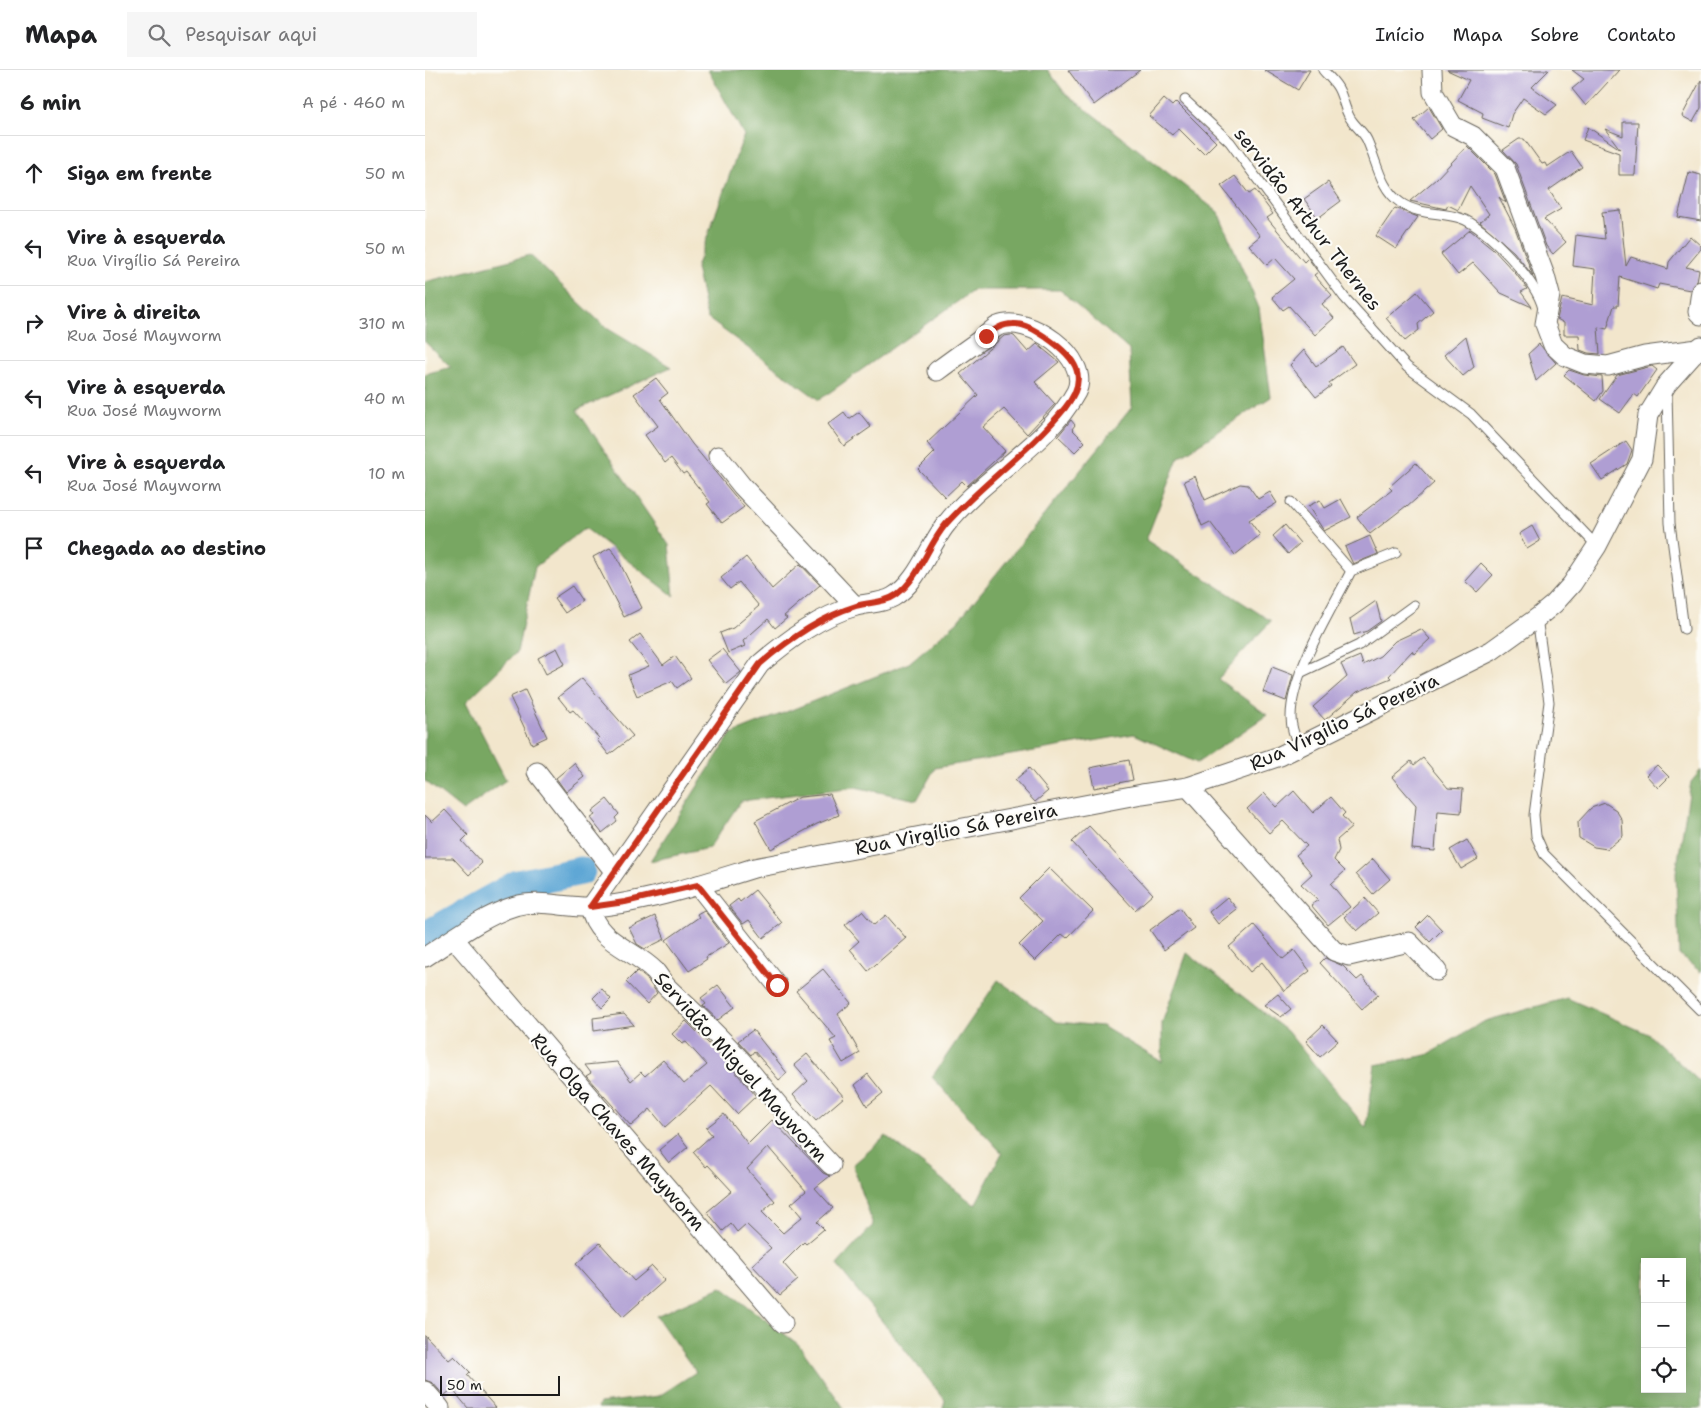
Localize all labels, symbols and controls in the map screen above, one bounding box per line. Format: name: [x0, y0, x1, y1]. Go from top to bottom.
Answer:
search box: [127, 12, 477, 57]
text: Mapa: [25, 19, 97, 51]
icon: search: [145, 21, 173, 49]
text: Pesquisar aqui: [185, 22, 317, 47]
text: Início: [1375, 23, 1425, 47]
text: Mapa: [1453, 23, 1502, 47]
text: Sobre: [1530, 23, 1579, 47]
text: Contato: [1607, 23, 1676, 47]
text: 6 min: [20, 89, 81, 117]
text: A pé · 460 m: [302, 92, 405, 113]
street label: servidão Arthur Thernes: [1229, 122, 1387, 316]
icon: ahead: [20, 159, 48, 187]
text: Siga em frente: [67, 161, 212, 186]
text: 50 m: [365, 163, 405, 184]
text: Vire à esquerda: [67, 225, 225, 250]
icon: left: [20, 234, 48, 262]
text: 50 m: [365, 238, 405, 259]
text: Rua Virgílio Sá Pereira: [67, 250, 240, 271]
text: Vire à direita: [67, 300, 200, 325]
icon: right: [20, 309, 48, 337]
text: 310 m: [358, 313, 405, 334]
text: Rua José Mayworm: [67, 325, 222, 346]
route end: [975, 325, 998, 348]
text: Vire à esquerda: [67, 375, 225, 400]
icon: left: [20, 384, 48, 412]
text: 40 m: [363, 388, 405, 409]
text: Rua José Mayworm: [67, 400, 222, 421]
text: Vire à esquerda: [67, 450, 225, 475]
icon: left: [20, 459, 48, 487]
text: 10 m: [368, 463, 405, 484]
text: Rua José Mayworm: [67, 475, 222, 496]
icon: arrive: [20, 534, 48, 562]
text: Chegada ao destino: [67, 536, 266, 561]
street label: Rua Virgílio Sá Pereira: [1246, 667, 1443, 777]
street label: Rua Virgílio Sá Pereira: [853, 797, 1059, 861]
street label: Servidão Miguel Mayworm: [649, 967, 833, 1167]
route start: [766, 974, 789, 997]
street label: Rua Olga Chaves Mayworm: [525, 1028, 711, 1236]
map controls: [1641, 1258, 1686, 1393]
button: +: [1641, 1258, 1686, 1303]
button: −: [1641, 1303, 1686, 1348]
button: locate: [1641, 1348, 1686, 1393]
scale bar: [440, 1373, 560, 1396]
text: 50 m: [447, 1376, 482, 1394]

